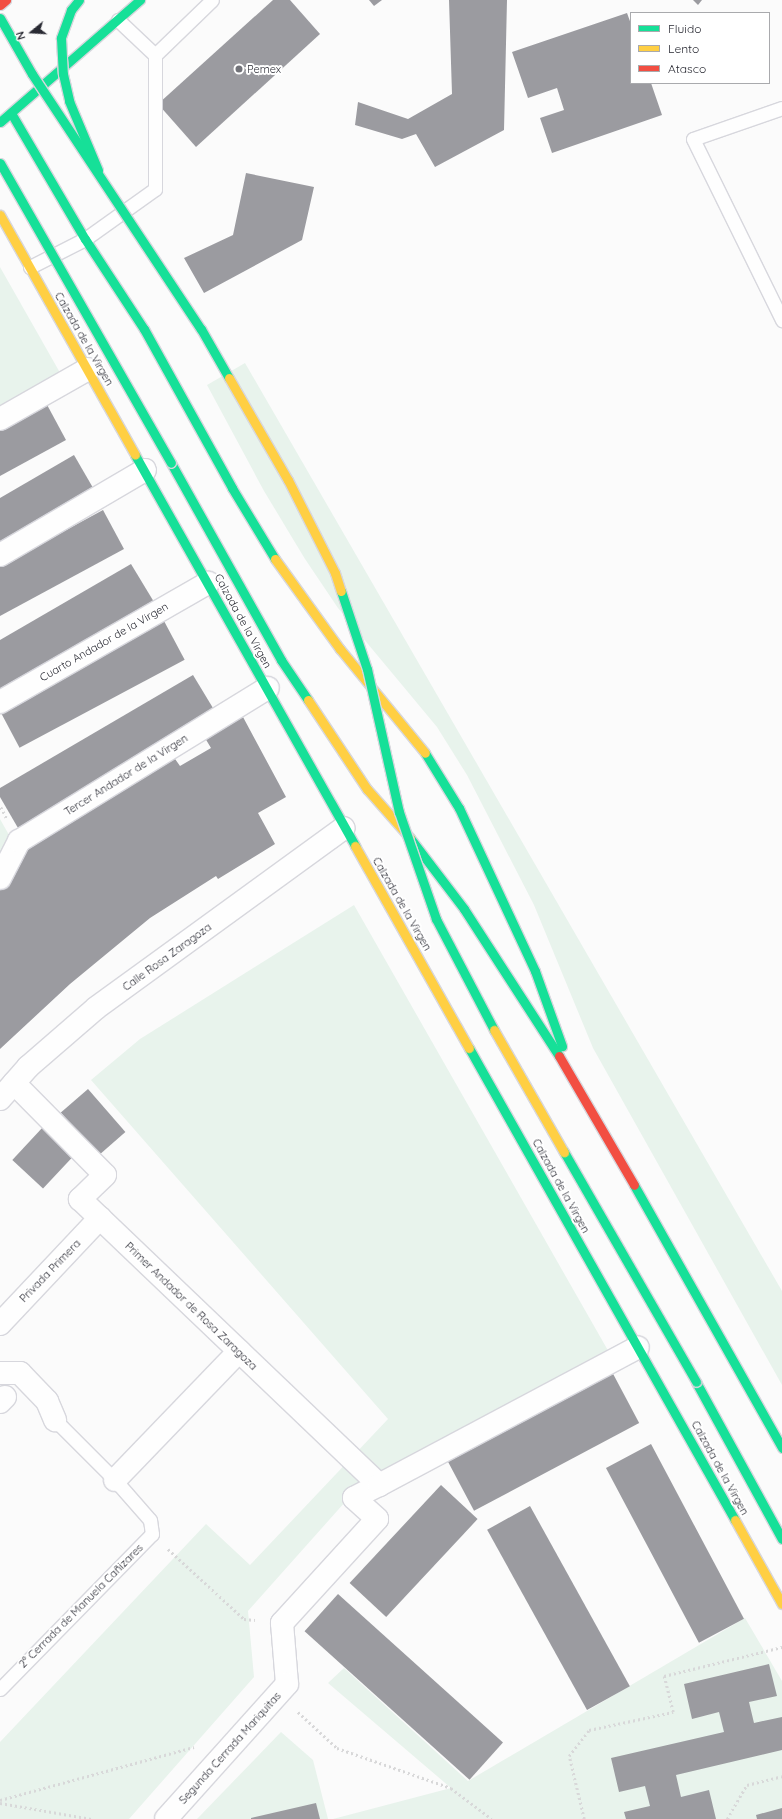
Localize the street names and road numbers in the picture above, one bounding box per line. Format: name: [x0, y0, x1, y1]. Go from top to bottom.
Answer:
street label: Calzada de la Virgen: [52, 290, 116, 388]
street label: Calzada de la Virgen: [212, 572, 274, 670]
street label: Cuarto Andador de la Virgen: [37, 600, 171, 684]
street label: Tercer Andador de la Virgen: [62, 731, 190, 819]
street label: Calzada de la Virgen: [370, 855, 434, 953]
street label: Calle Rosa Zaragoza: [120, 920, 214, 994]
street label: Calzada de la Virgen: [530, 1137, 592, 1235]
street label: Privada Primera: [17, 1237, 83, 1305]
street label: Primer Andador de Rosa Zaragoza: [122, 1239, 260, 1373]
street label: Calzada de la Virgen: [689, 1419, 751, 1517]
street label: 2° Cerrada de Manuela Cañizares: [16, 1541, 146, 1671]
street label: Segunda Cerrada Mariquitas: [176, 1689, 284, 1807]

